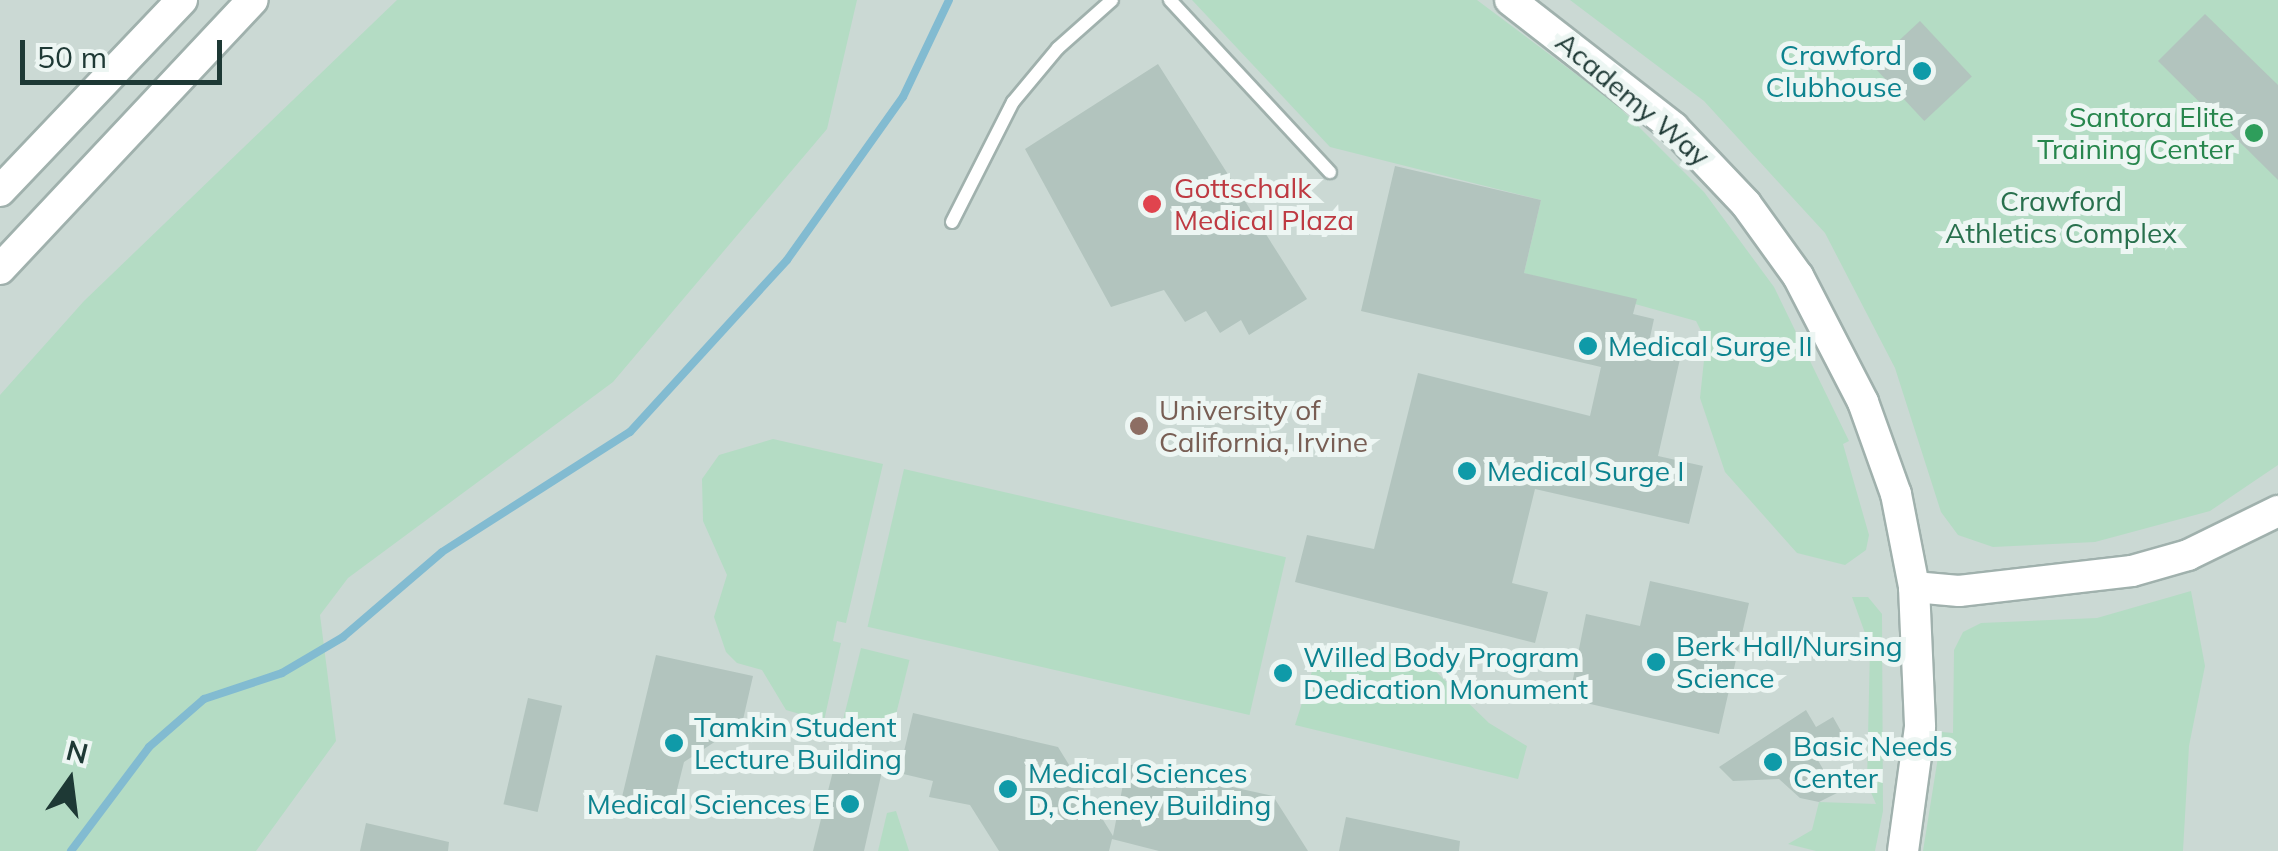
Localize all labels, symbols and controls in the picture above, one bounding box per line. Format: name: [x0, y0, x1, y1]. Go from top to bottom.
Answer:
scale bar: [25, 20, 228, 82]
street label: Academy Way: [1549, 25, 1717, 173]
text: 50 m: [37, 38, 107, 76]
place label: Crawford Clubhouse: [1766, 38, 1902, 104]
marker: Crawford Clubhouse: [1911, 60, 1933, 82]
place label: Santora Elite Training Center: [2037, 100, 2234, 166]
marker: Santora Elite Training Center: [2243, 122, 2265, 144]
place label: Gottschalk Medical Plaza: [1174, 171, 1354, 237]
park label: Crawford Athletics Complex: [1945, 184, 2177, 250]
marker: Gottschalk Medical Plaza: [1139, 191, 1165, 217]
place label: Medical Surge II: [1608, 329, 1813, 363]
marker: Medical Surge II: [1577, 335, 1599, 357]
place label: University of California, Irvine: [1159, 393, 1368, 459]
marker: University of California, Irvine: [1128, 415, 1150, 437]
place label: Medical Surge I: [1487, 454, 1684, 488]
marker: Medical Surge I: [1456, 460, 1478, 482]
place label: Berk Hall/Nursing Science: [1676, 629, 1903, 695]
place label: Willed Body Program Dedication Monument: [1303, 640, 1588, 706]
marker: Berk Hall/Nursing Science: [1645, 651, 1667, 673]
marker: Willed Body Program Dedication Monument: [1272, 662, 1294, 684]
place label: Tamkin Student Lecture Building: [694, 710, 902, 776]
place label: Basic Needs Center: [1793, 729, 1953, 795]
north arrow: [20, 731, 120, 831]
text: N: [63, 732, 92, 771]
marker: Tamkin Student Lecture Building: [663, 732, 685, 754]
marker: Basic Needs Center: [1762, 751, 1784, 773]
place label: Medical Sciences D, Cheney Building: [1028, 756, 1271, 822]
marker: Medical Sciences D, Cheney Building: [997, 778, 1019, 800]
place label: Medical Sciences E: [587, 787, 830, 821]
marker: Medical Sciences E: [839, 793, 861, 815]

